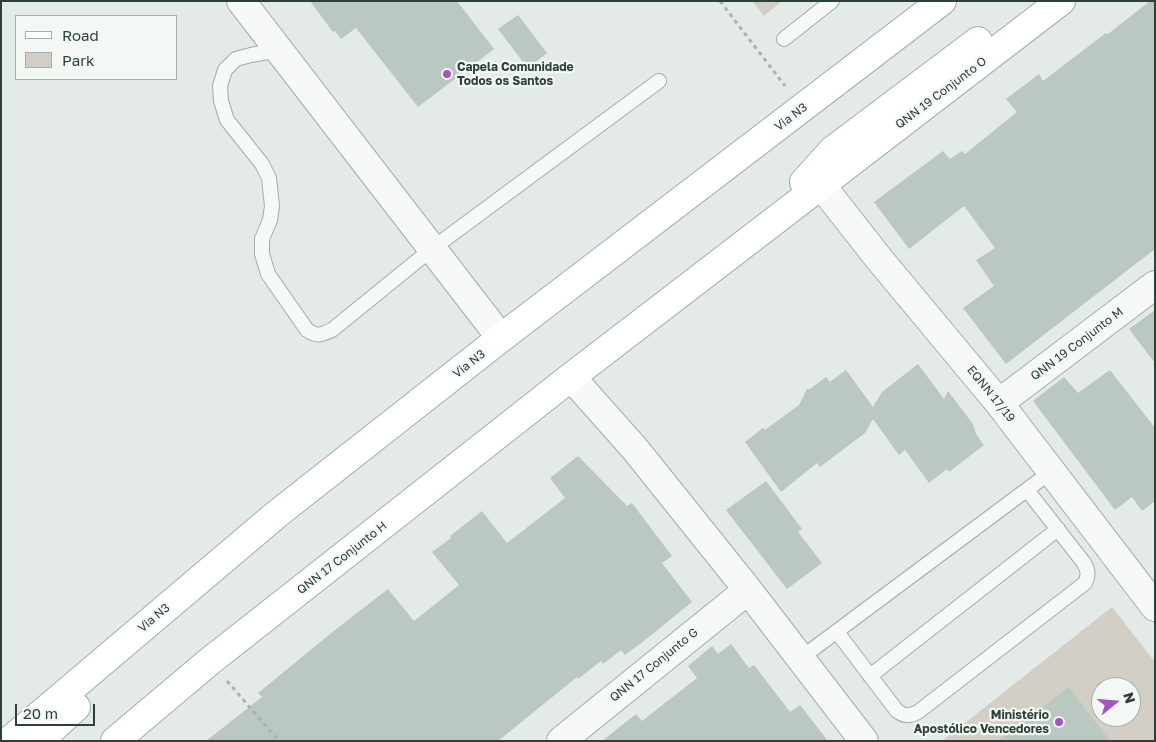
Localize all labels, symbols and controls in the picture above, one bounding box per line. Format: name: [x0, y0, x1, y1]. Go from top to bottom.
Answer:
legend: [15, 15, 178, 80]
text: Road: [62, 26, 99, 44]
text: Park: [62, 51, 94, 69]
street label: QNN 19 Conjunto O: [893, 54, 989, 132]
place label: Capela Comunidade Todos os Santos: [457, 60, 574, 88]
marker: Capela Comunidade Todos os Santos: [441, 68, 453, 80]
street label: Via N3: [772, 100, 810, 134]
street label: QNN 19 Conjunto M: [1028, 305, 1126, 383]
street label: Via N3: [450, 347, 488, 381]
street label: EQNN 17/19: [964, 363, 1018, 425]
street label: QNN 17 Conjunto H: [294, 518, 390, 598]
street label: Via N3: [135, 601, 173, 635]
street label: QNN 17 Conjunto G: [607, 625, 701, 705]
north arrow: [1091, 677, 1141, 727]
text: N: [1120, 690, 1140, 705]
scale bar: [18, 694, 98, 726]
text: 20 m: [23, 704, 58, 722]
place label: Ministério Apostólico Vencedores: [914, 708, 1049, 736]
marker: Ministério Apostólico Vencedores: [1053, 716, 1065, 728]

